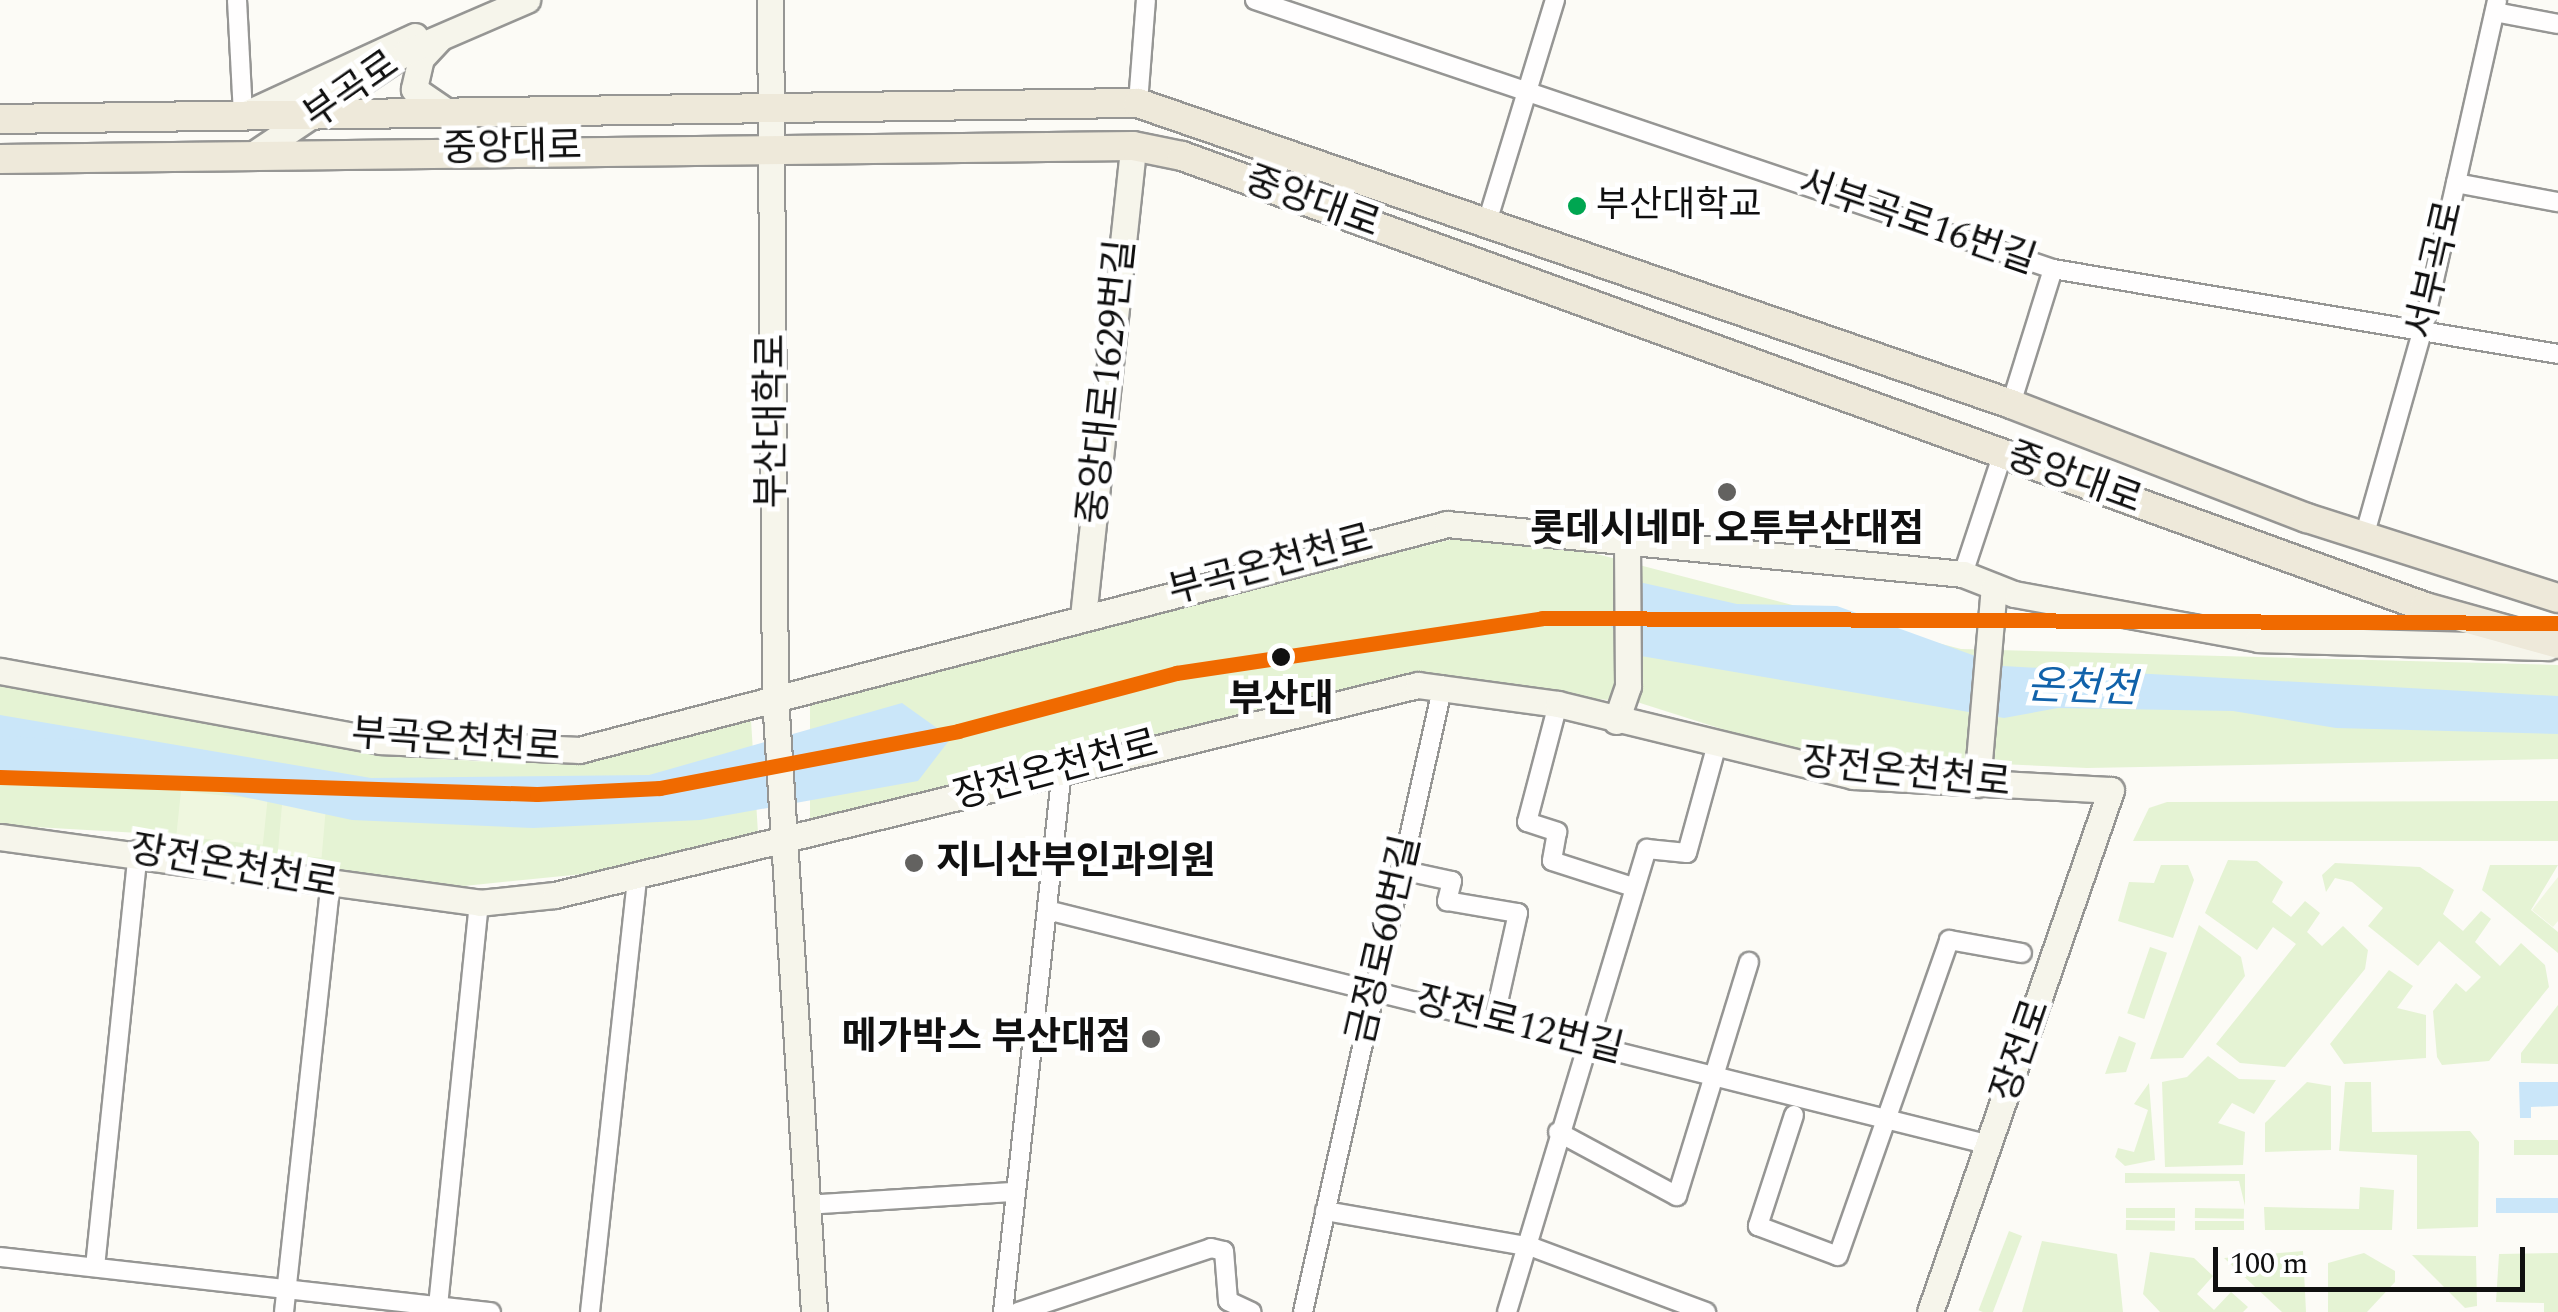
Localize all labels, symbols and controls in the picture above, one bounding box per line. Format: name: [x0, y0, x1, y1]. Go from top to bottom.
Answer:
street label: 부곡로: [296, 42, 408, 140]
street label: 중앙대로: [442, 125, 582, 173]
street label: 중앙대로: [1238, 158, 1386, 248]
street label: 서부곡로16번길: [1792, 161, 2042, 285]
place label: 부산대학교: [1596, 184, 1762, 228]
marker: 부산대학교: [1567, 196, 1587, 216]
street label: 서부곡로: [2398, 197, 2474, 343]
street label: 중앙대로1629번길: [1070, 238, 1146, 526]
street label: 부산대학로: [750, 334, 796, 508]
street label: 중앙대로: [2000, 434, 2148, 524]
marker: 롯데시네마 오투부산대점: [1716, 481, 1738, 503]
place label: 롯데시네마 오투부산대점: [1530, 508, 1924, 554]
street label: 부곡온천천로: [1164, 517, 1378, 615]
marker: 부산대: [1265, 641, 1297, 673]
water label: 온천천: [2026, 663, 2138, 715]
place label: 부산대: [1229, 678, 1333, 724]
street label: 부곡온천천로: [350, 712, 562, 772]
street label: 장전온천천로: [949, 722, 1163, 820]
street label: 장전온천천로: [1799, 740, 2013, 808]
street label: 장전온천천로: [127, 827, 341, 909]
street label: 금정로60번길: [1339, 831, 1431, 1049]
place label: 지니산부인과의원: [936, 840, 1216, 886]
marker: 지니산부인과의원: [901, 850, 927, 876]
street label: 장전로12번길: [1410, 978, 1628, 1074]
street label: 장전로: [1983, 994, 2061, 1108]
place label: 메가박스 부산대점: [842, 1016, 1131, 1062]
marker: 메가박스 부산대점: [1140, 1028, 1162, 1050]
scale bar: [2218, 1227, 2530, 1289]
text: 100 m: [2230, 1241, 2308, 1287]

